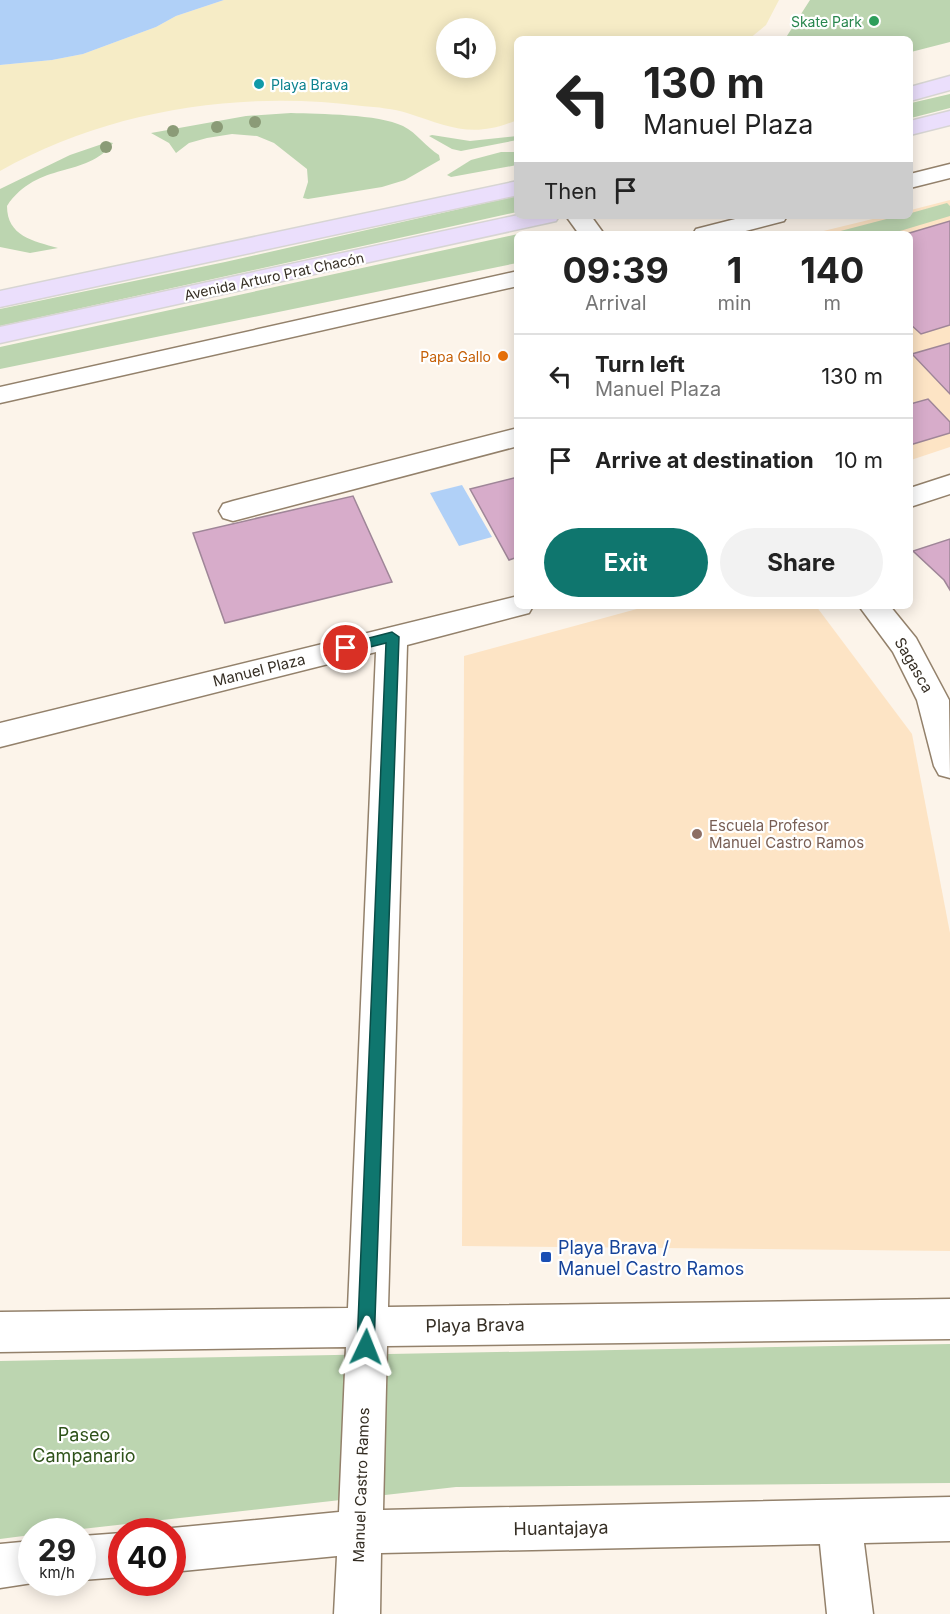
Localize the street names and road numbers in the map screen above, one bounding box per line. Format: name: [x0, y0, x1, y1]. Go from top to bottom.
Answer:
street label: Avenida Arturo Prat Chacón: [182, 249, 366, 303]
street label: Sagasca: [891, 634, 937, 696]
street label: Manuel Plaza: [211, 649, 307, 691]
street label: Playa Brava: [425, 1314, 525, 1336]
street label: Manuel Castro Ramos: [349, 1407, 373, 1563]
street label: Huantajaya: [513, 1517, 609, 1539]

